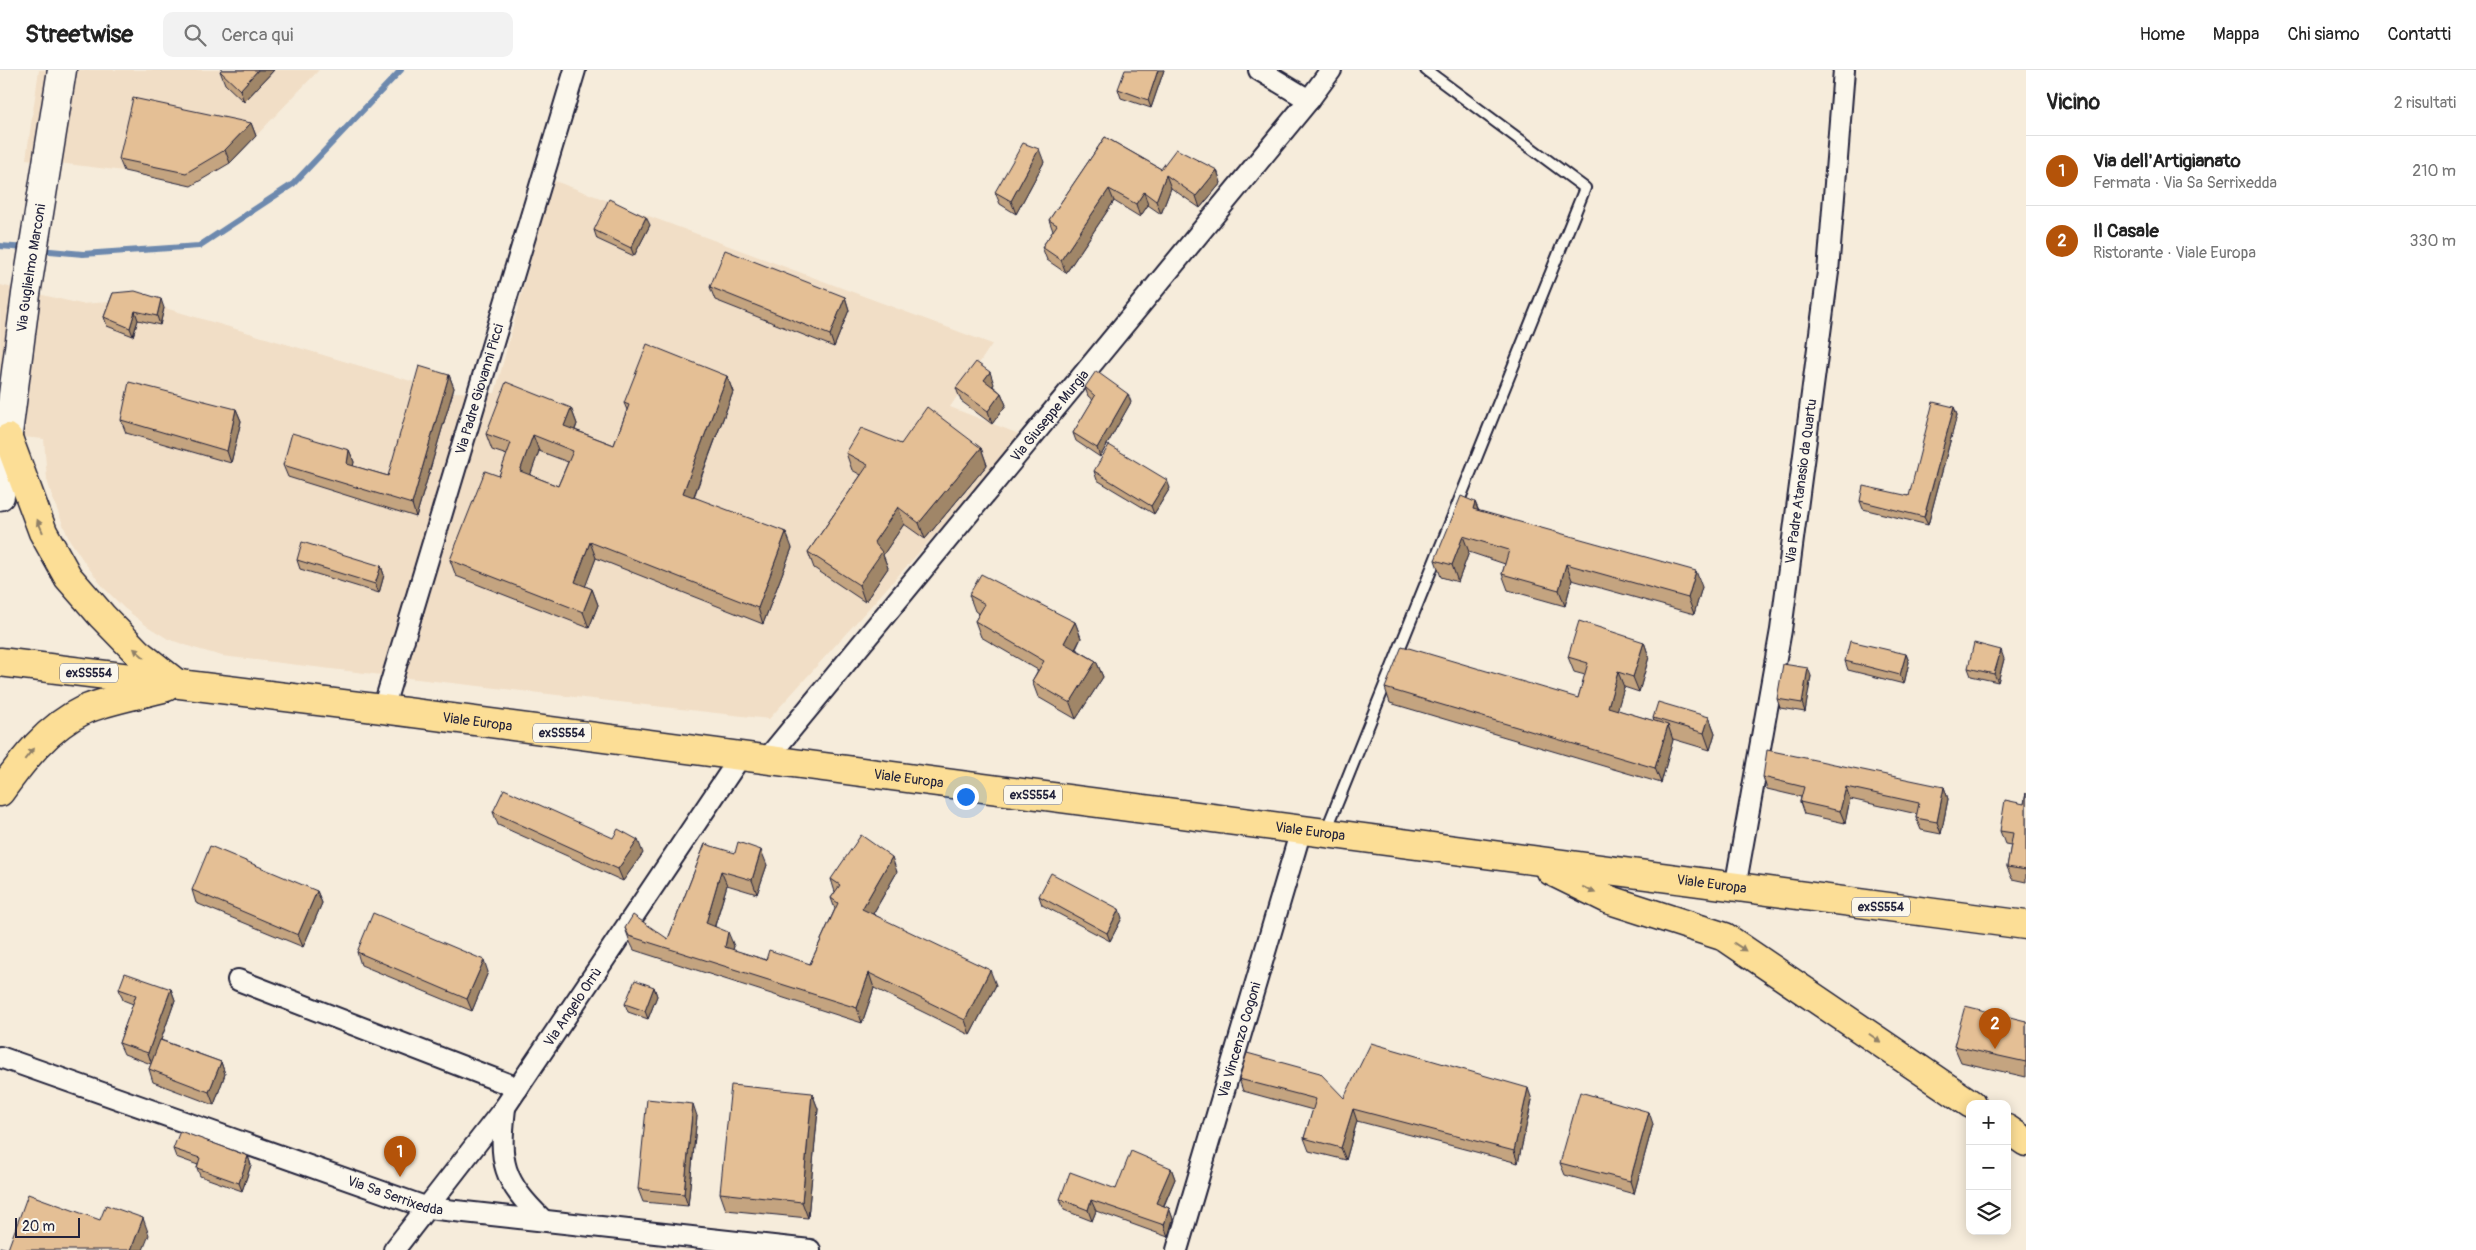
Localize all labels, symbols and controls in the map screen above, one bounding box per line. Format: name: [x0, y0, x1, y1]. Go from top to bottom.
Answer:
search box: [163, 12, 513, 57]
text: Streetwise: [25, 20, 133, 49]
icon: search: [181, 21, 209, 49]
text: Cerca qui: [221, 23, 293, 47]
text: Home: [2139, 23, 2185, 46]
text: Mappa: [2213, 23, 2259, 46]
text: Chi siamo: [2287, 23, 2360, 46]
text: Contatti: [2388, 23, 2451, 46]
text: Vicino: [2046, 89, 2100, 116]
text: 2 risultati: [2394, 93, 2456, 113]
text: Via dell'Artigianato: [2093, 149, 2241, 173]
text: 1: [2059, 161, 2065, 181]
text: 210 m: [2412, 161, 2456, 181]
text: Fermata · Via Sa Serrixedda: [2093, 173, 2277, 193]
street label: Via Guglielmo Marconi: [13, 202, 49, 333]
text: Il Casale: [2093, 219, 2159, 243]
text: 2: [2058, 231, 2066, 251]
text: 330 m: [2410, 231, 2456, 251]
text: Ristorante · Viale Europa: [2093, 243, 2256, 263]
street label: Via Padre Giovanni Picci: [451, 321, 507, 457]
street label: Via Giuseppe Murgia: [1007, 366, 1092, 465]
street label: Via Padre Atanasio da Quartu: [1781, 398, 1820, 565]
one-way arrow: [36, 519, 44, 533]
one-way arrow: [133, 648, 146, 659]
road number: exSS554: [60, 664, 118, 682]
street label: Viale Europa: [441, 708, 513, 734]
road number: exSS554: [533, 724, 591, 742]
one-way arrow: [24, 747, 35, 760]
street label: Viale Europa: [873, 765, 945, 791]
your location: [953, 784, 979, 810]
road number: exSS554: [1004, 786, 1062, 804]
street label: Viale Europa: [1274, 818, 1346, 844]
street label: Viale Europa: [1676, 871, 1748, 897]
one-way arrow: [1582, 886, 1596, 894]
road number: exSS554: [1852, 898, 1910, 916]
one-way arrow: [1734, 942, 1747, 952]
street label: Via Angelo Orrù: [540, 964, 605, 1049]
street label: Via Vincenzo Cogoni: [1214, 980, 1264, 1100]
pin: 2: [1979, 1008, 2011, 1049]
one-way arrow: [1868, 1033, 1882, 1043]
map controls: [1966, 1100, 2011, 1235]
button: +: [1966, 1100, 2011, 1145]
pin: 1: [384, 1136, 416, 1177]
button: −: [1966, 1145, 2011, 1190]
street label: Via Sa Serrixedda: [345, 1172, 444, 1218]
button: layers: [1966, 1190, 2011, 1235]
scale bar: [15, 1215, 80, 1238]
text: 20 m: [22, 1218, 55, 1235]

